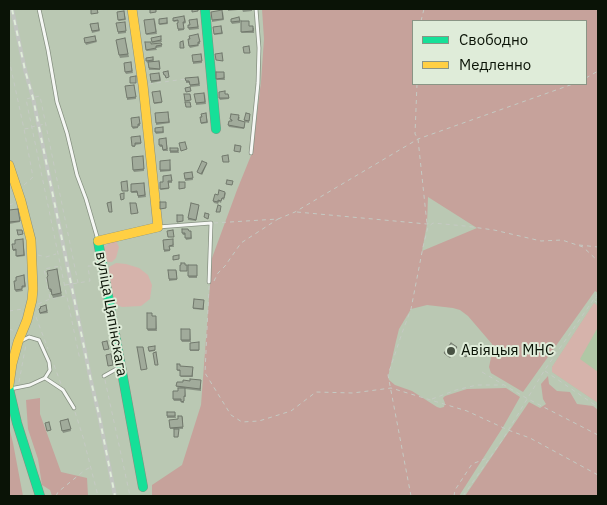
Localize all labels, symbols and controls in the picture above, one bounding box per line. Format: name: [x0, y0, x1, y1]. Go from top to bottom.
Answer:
legend: [412, 20, 587, 85]
text: Свободно: [459, 30, 528, 49]
text: Медленно: [459, 55, 531, 74]
street label: вуліца Цяпінскага: [91, 250, 131, 378]
place label: Авіяцыя МНС: [461, 342, 554, 360]
marker: Авіяцыя МНС: [445, 345, 457, 357]

